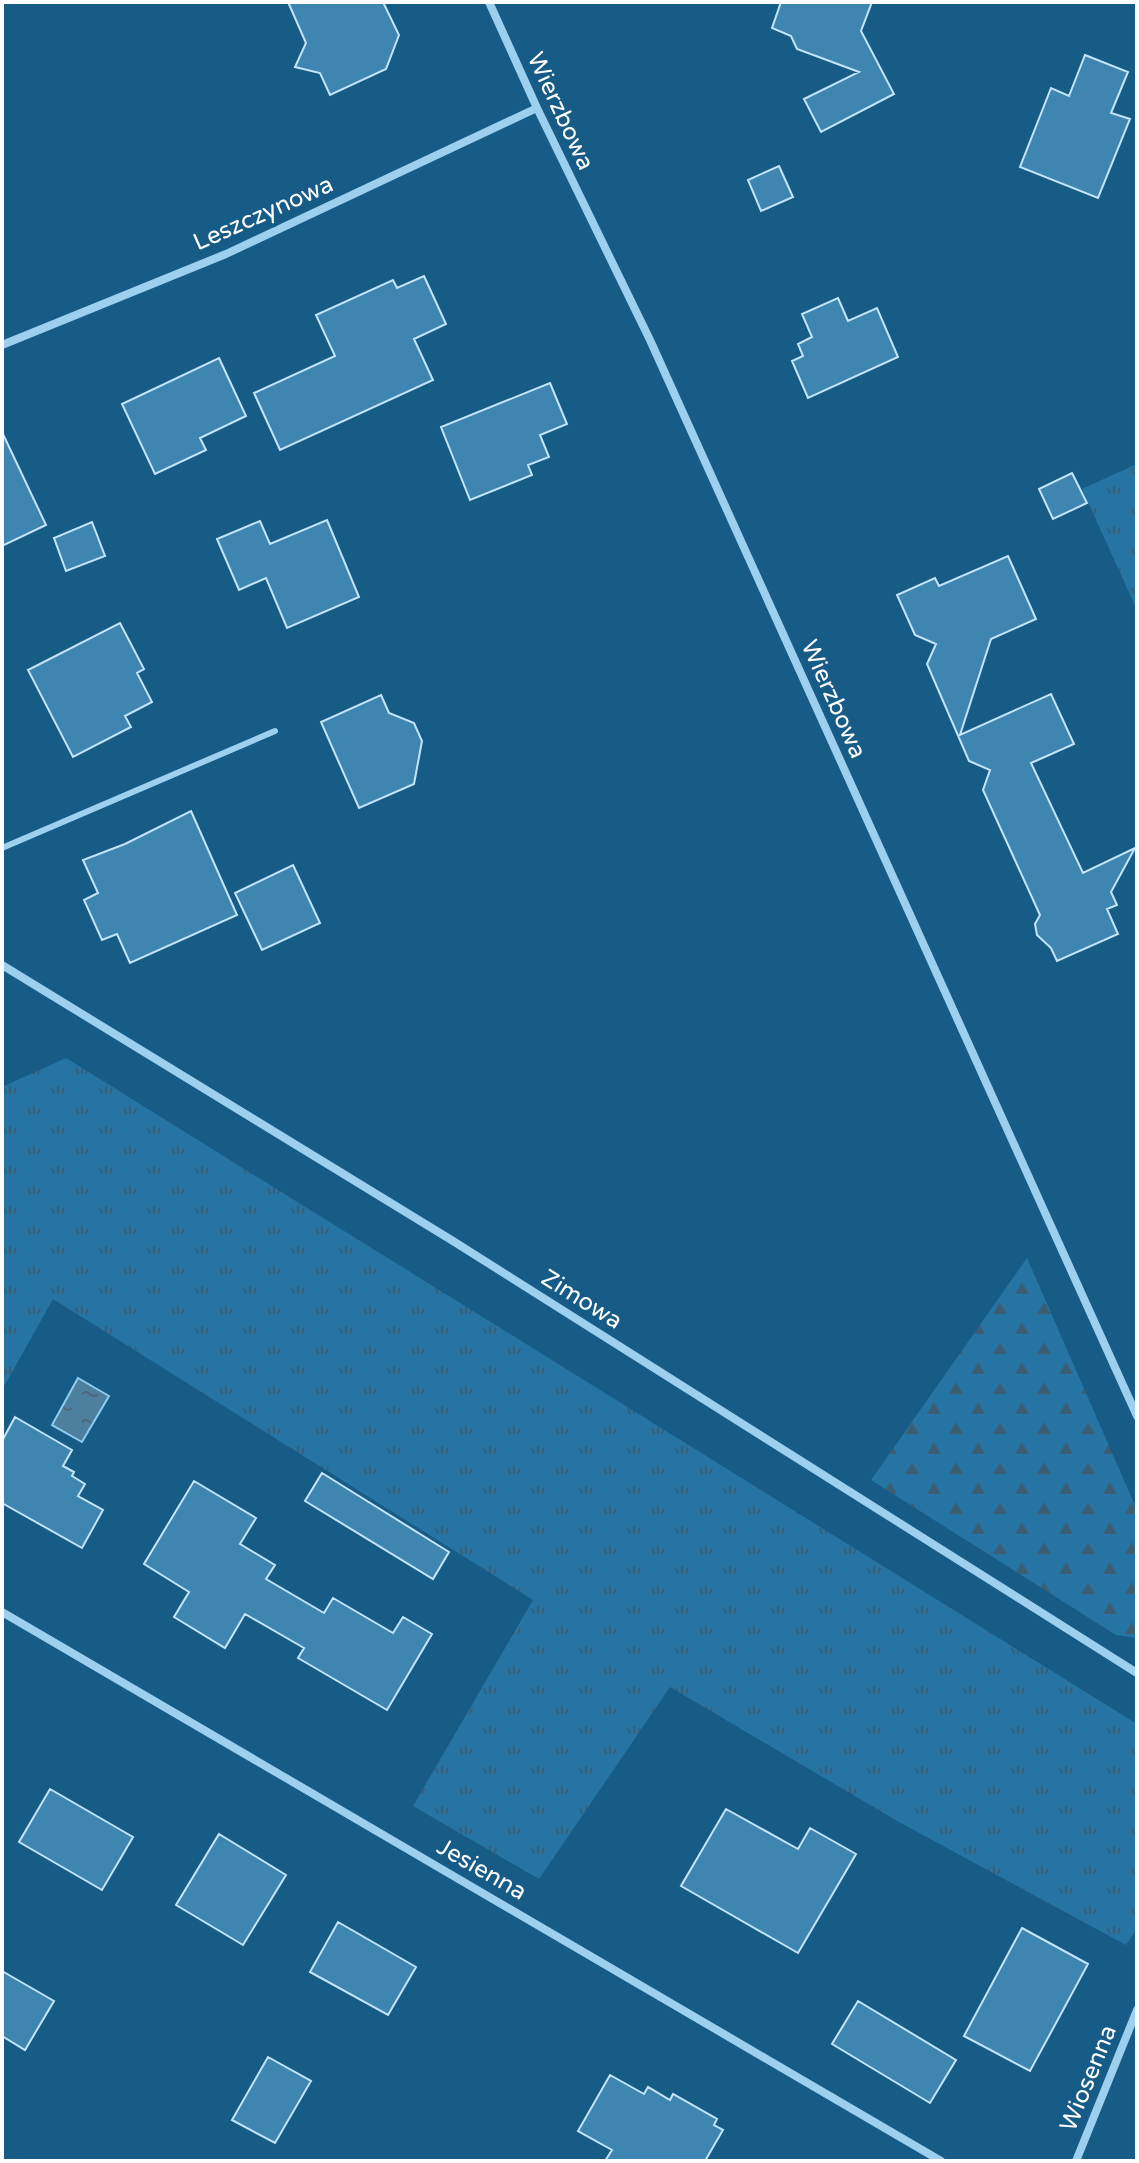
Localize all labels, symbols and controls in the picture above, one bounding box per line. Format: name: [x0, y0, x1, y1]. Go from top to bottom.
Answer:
street label: Wierzbowa: [521, 48, 600, 175]
street label: Leszczynowa: [189, 170, 338, 257]
street label: Wierzbowa: [795, 635, 873, 763]
street label: Zimowa: [536, 1263, 628, 1336]
street label: Jesienna: [432, 1832, 532, 1907]
street label: Wiosenna: [1054, 2021, 1123, 2136]

